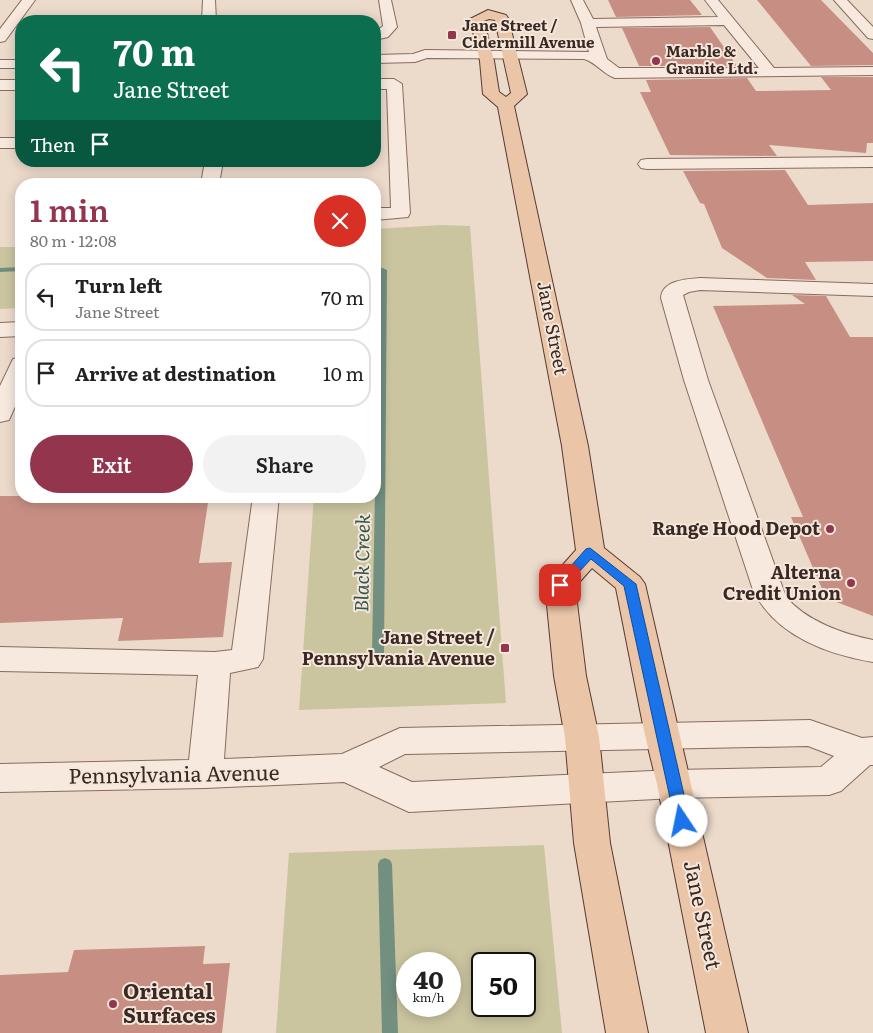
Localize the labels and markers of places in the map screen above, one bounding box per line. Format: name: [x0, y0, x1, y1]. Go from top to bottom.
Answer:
place label: Jane Street / Cidermill Avenue: [462, 13, 595, 53]
marker: Jane Street / Cidermill Avenue: [446, 29, 458, 41]
place label: Marble & Granite Ltd.: [666, 39, 758, 79]
marker: Marble & Granite Ltd.: [650, 55, 662, 67]
place label: Range Hood Depot: [652, 514, 820, 541]
marker: Range Hood Depot: [824, 523, 836, 535]
place label: Alterna Credit Union: [723, 558, 842, 606]
pin: [539, 564, 581, 606]
marker: Alterna Credit Union: [845, 577, 857, 589]
place label: Jane Street / Pennsylvania Avenue: [302, 623, 495, 671]
marker: Jane Street / Pennsylvania Avenue: [499, 642, 511, 654]
place label: Oriental Surfaces: [123, 974, 216, 1029]
marker: Oriental Surfaces: [107, 998, 119, 1010]

